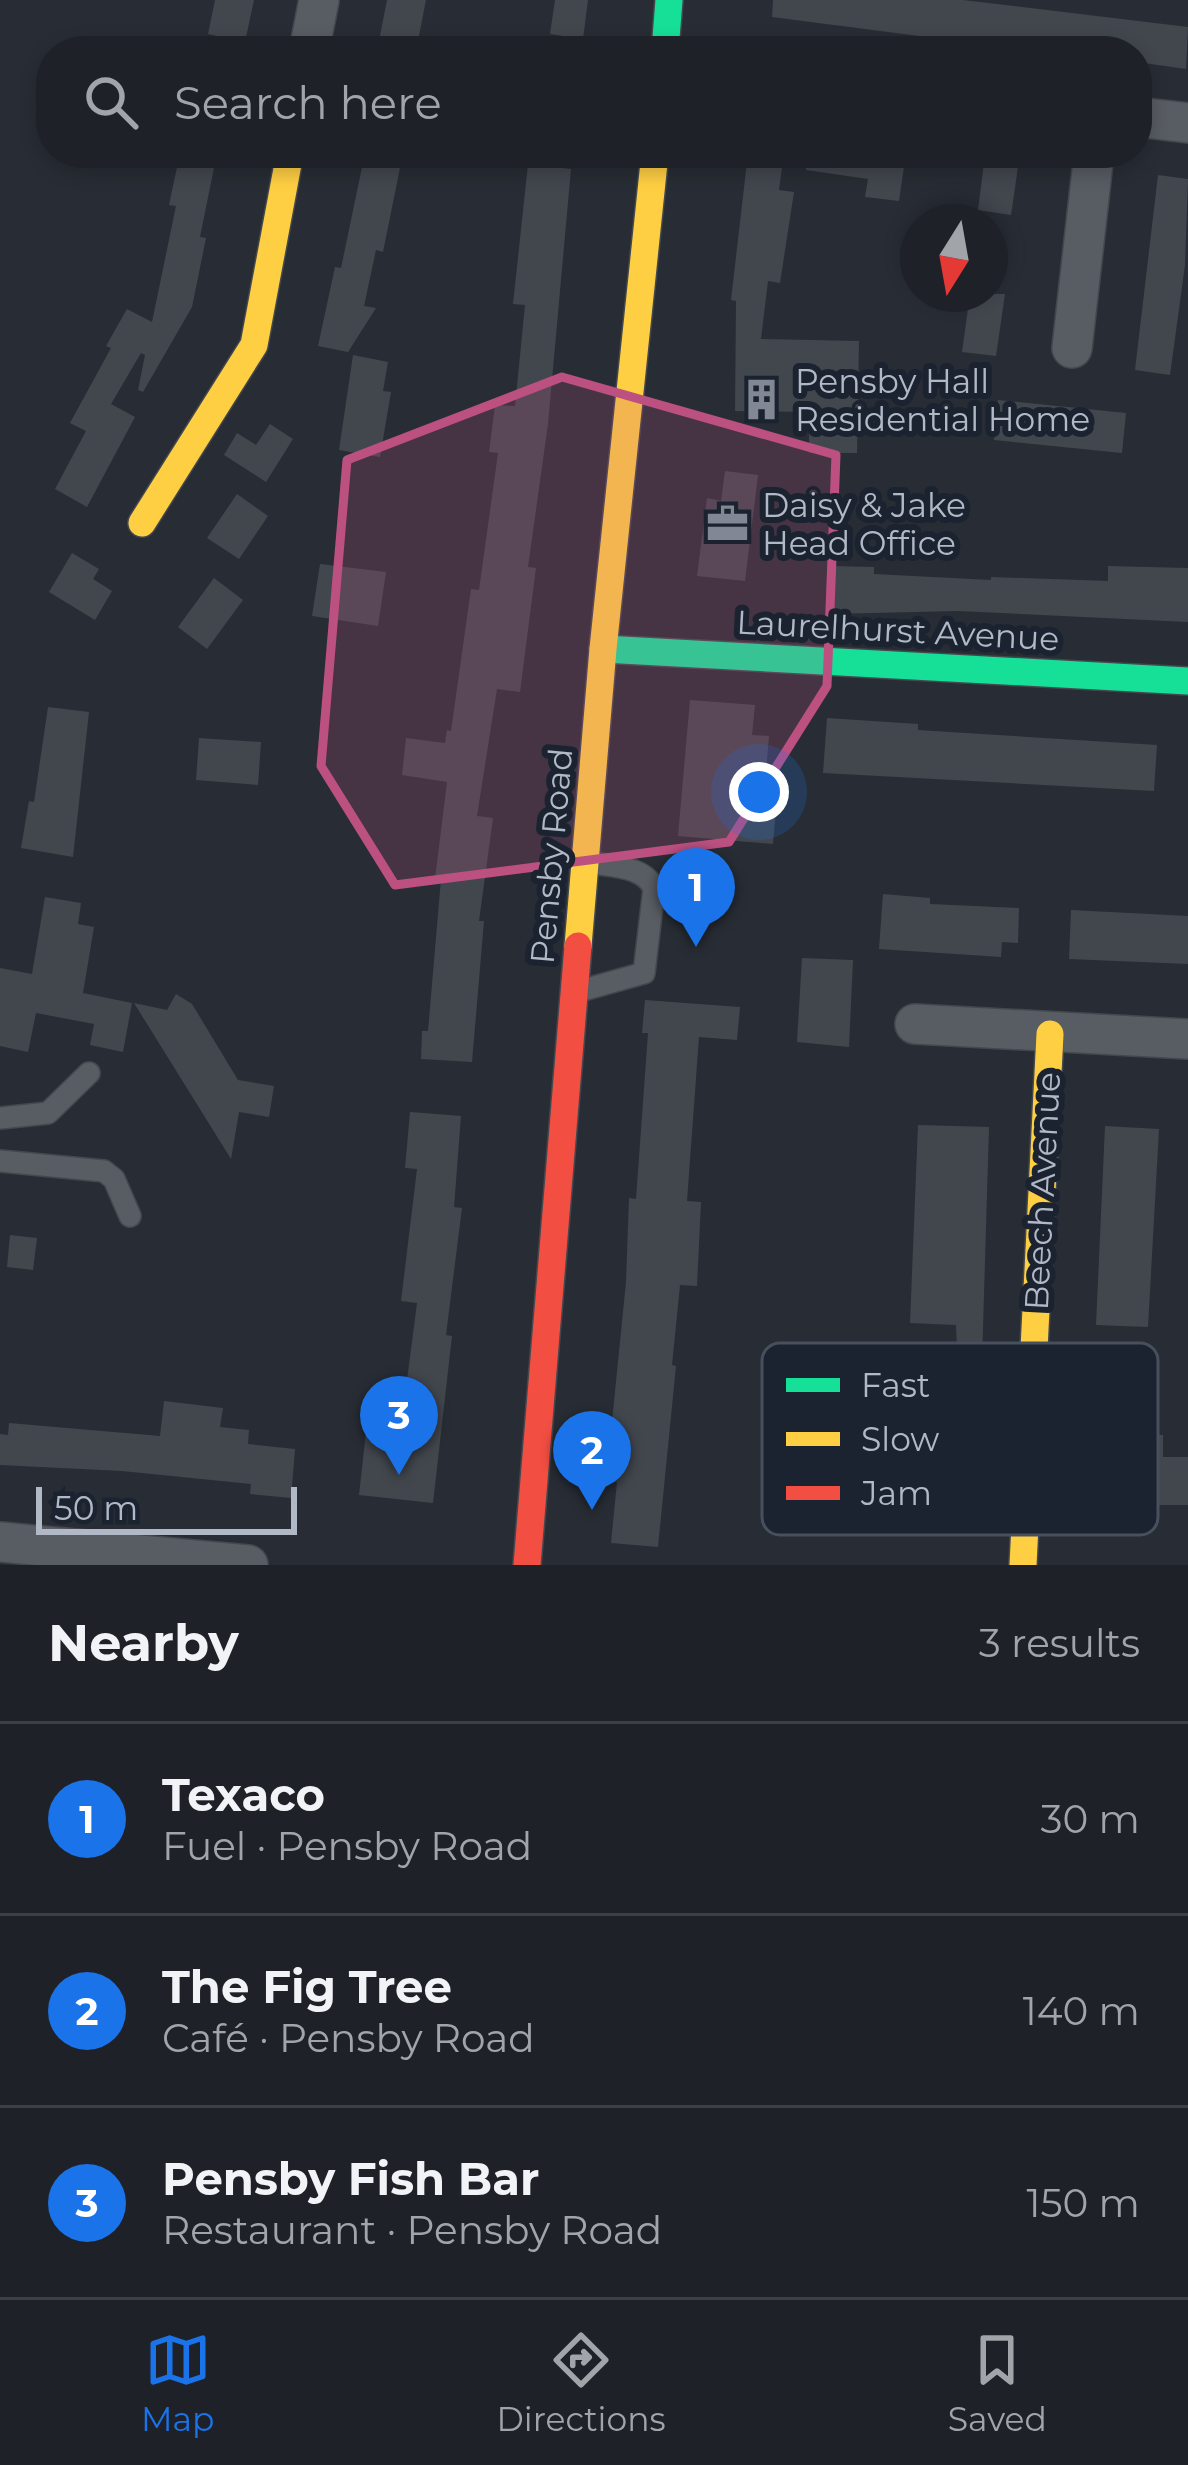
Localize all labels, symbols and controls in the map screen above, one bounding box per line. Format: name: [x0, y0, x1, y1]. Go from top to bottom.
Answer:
search box: [36, 36, 1152, 168]
icon: search: [78, 69, 144, 135]
text: Search here: [174, 75, 442, 130]
north arrow: [900, 204, 1008, 312]
place label: Pensby Hall Residential Home: [795, 361, 1090, 439]
building icon: Pensby Hall Residential Home: [738, 377, 784, 423]
place label: Daisy & Jake Head Office: [762, 485, 966, 563]
office icon: Daisy & Jake Head Office: [705, 501, 751, 547]
street label: Laurelhurst Avenue: [736, 602, 1060, 658]
street label: Pensby Road: [522, 747, 580, 965]
your location: [729, 762, 789, 822]
pin: 1: [657, 848, 735, 947]
street label: Beech Avenue: [1016, 1071, 1068, 1311]
legend: [762, 1343, 1158, 1535]
text: Fast: [861, 1365, 930, 1405]
pin: 3: [360, 1376, 438, 1475]
pin: 2: [553, 1411, 631, 1510]
text: Slow: [861, 1419, 939, 1459]
text: Jam: [860, 1473, 932, 1513]
scale bar: [36, 1481, 297, 1534]
text: 50 m: [54, 1488, 138, 1528]
text: Nearby: [48, 1612, 239, 1674]
text: 3 results: [979, 1619, 1140, 1667]
text: Texaco: [162, 1767, 325, 1822]
text: 1: [79, 1795, 95, 1843]
text: 30 m: [1041, 1795, 1140, 1843]
text: Fuel · Pensby Road: [162, 1822, 532, 1870]
text: The Fig Tree: [162, 1959, 452, 2014]
text: 2: [75, 1987, 99, 2035]
text: 140 m: [1023, 1987, 1140, 2035]
text: Café · Pensby Road: [162, 2014, 535, 2062]
text: Pensby Fish Bar: [162, 2151, 539, 2206]
text: 3: [75, 2179, 99, 2227]
text: 150 m: [1026, 2179, 1140, 2227]
text: Restaurant · Pensby Road: [162, 2206, 662, 2254]
tab: Map: [141, 2327, 214, 2439]
tab: Directions: [497, 2327, 666, 2439]
tab: Saved: [948, 2327, 1047, 2439]

